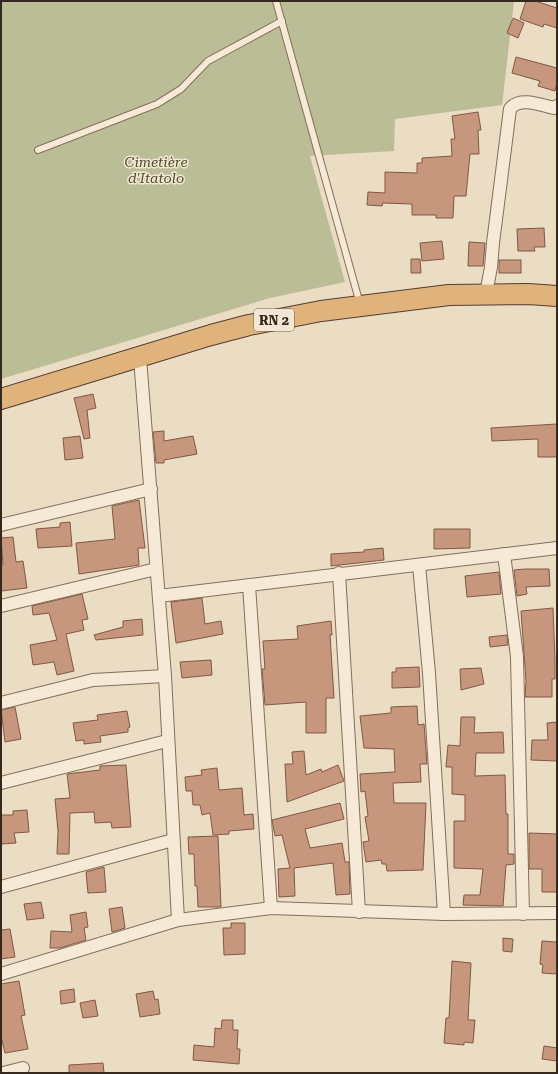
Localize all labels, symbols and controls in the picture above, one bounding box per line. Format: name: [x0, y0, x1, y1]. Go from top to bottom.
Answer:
park label: Cimetière d'Itatolo: [125, 154, 187, 186]
road number: RN 2: [254, 309, 294, 331]

